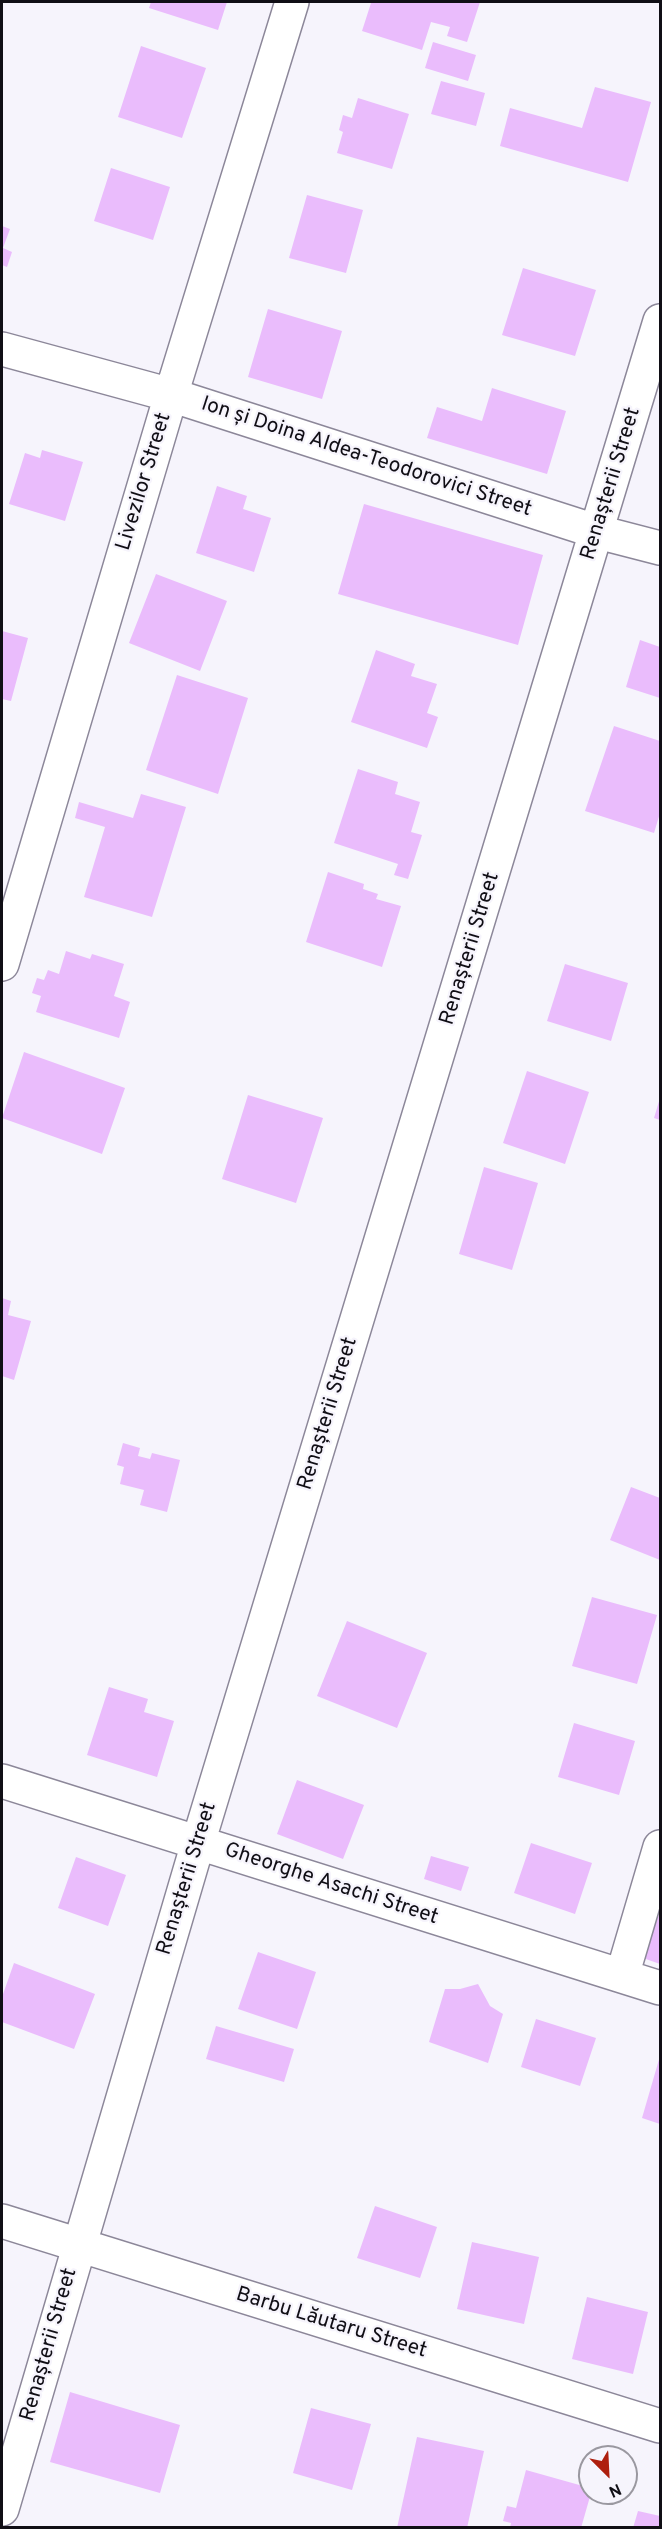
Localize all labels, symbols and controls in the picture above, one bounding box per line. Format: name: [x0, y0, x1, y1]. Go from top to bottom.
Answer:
street label: Ion și Doina Aldea-Teodorovici Street: [198, 393, 534, 523]
street label: Renașterii Street: [577, 405, 647, 563]
street label: Livezilor Street: [112, 410, 178, 554]
street label: Renașterii Street: [436, 870, 506, 1028]
street label: Renașterii Street: [294, 1335, 364, 1493]
street label: Renașterii Street: [153, 1800, 223, 1958]
street label: Gheorghe Asachi Street: [221, 1839, 441, 1931]
street label: Renașterii Street: [16, 2265, 84, 2425]
street label: Barbu Lăutaru Street: [233, 2283, 429, 2365]
north arrow: [578, 2445, 638, 2505]
text: N: [605, 2478, 624, 2501]

